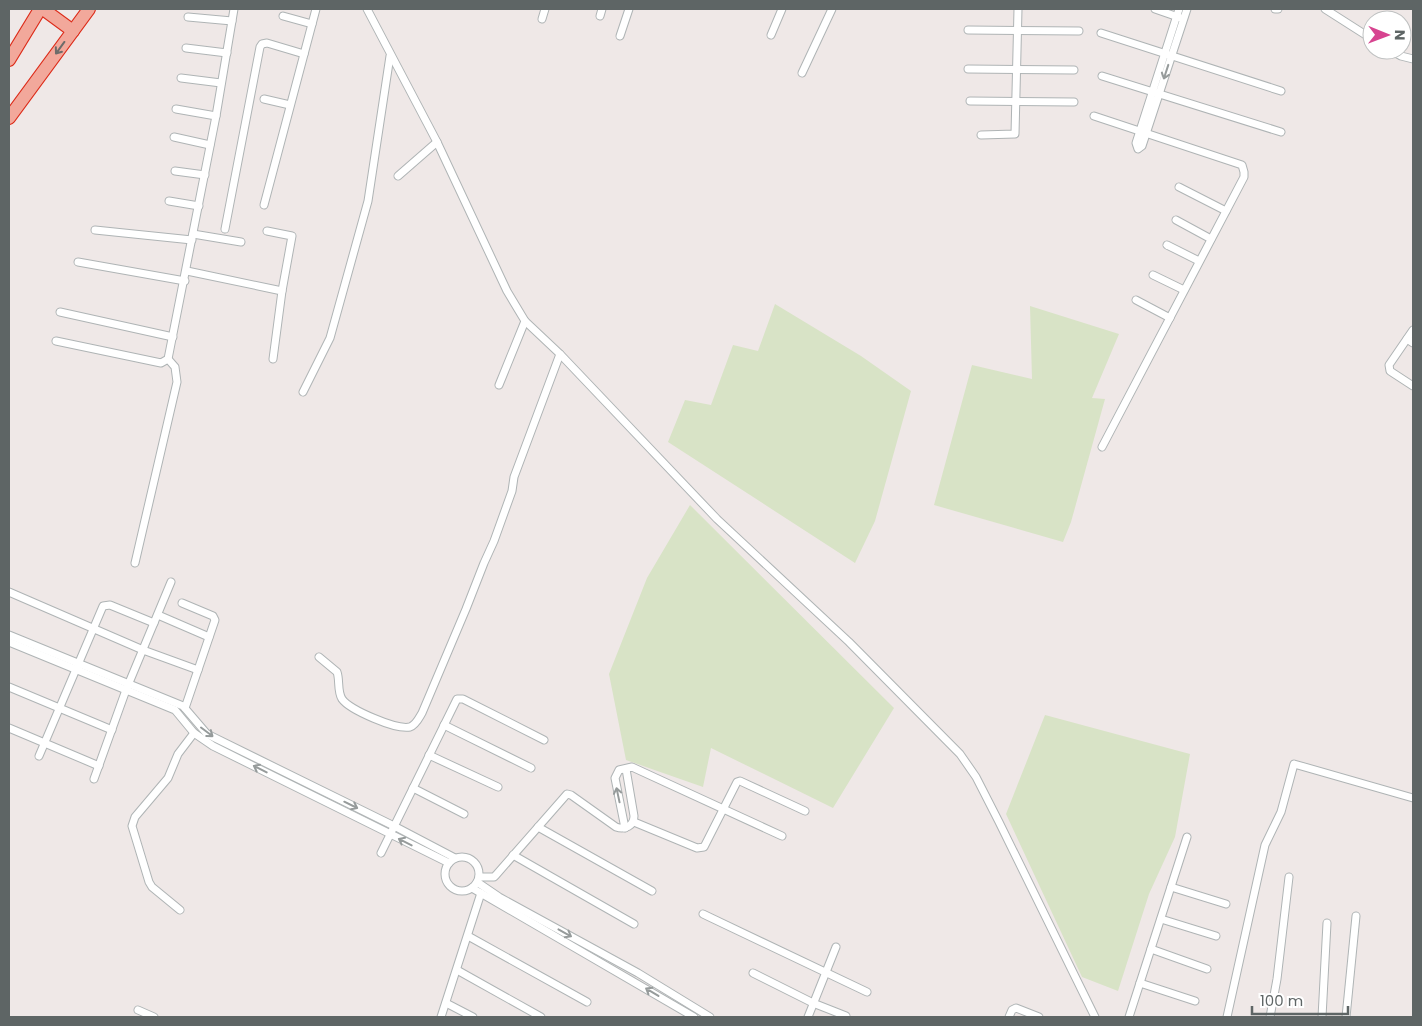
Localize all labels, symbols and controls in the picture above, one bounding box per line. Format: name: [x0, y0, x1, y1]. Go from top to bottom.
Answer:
north arrow: [1362, 10, 1412, 60]
text: N: [1390, 30, 1410, 41]
one-way arrow: [55, 41, 66, 54]
one-way arrow: [1161, 63, 1170, 79]
one-way arrow: [200, 726, 213, 737]
one-way arrow: [252, 764, 267, 774]
one-way arrow: [613, 788, 623, 804]
one-way arrow: [343, 801, 358, 810]
one-way arrow: [398, 837, 413, 846]
one-way arrow: [557, 928, 572, 938]
scale bar: [1252, 984, 1348, 1016]
one-way arrow: [646, 987, 660, 997]
text: 100 m: [1260, 990, 1303, 1011]

